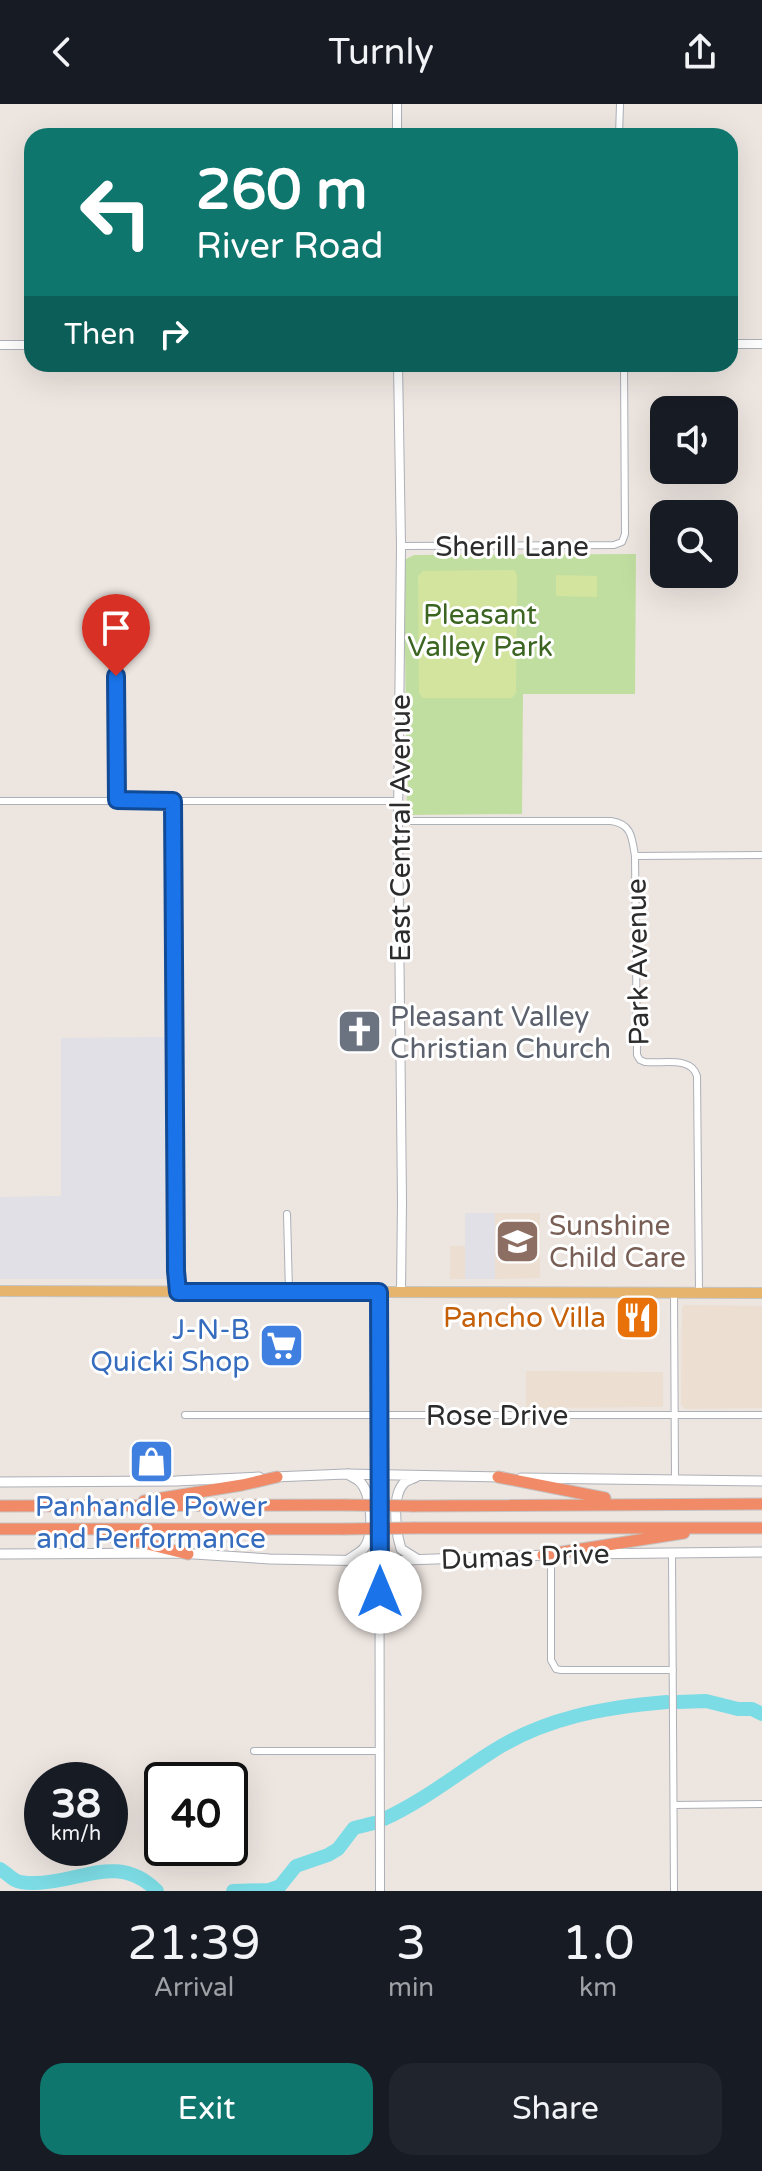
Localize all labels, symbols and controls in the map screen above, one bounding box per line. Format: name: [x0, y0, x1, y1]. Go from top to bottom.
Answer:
icon: back: [40, 30, 84, 74]
icon: share: [678, 30, 722, 74]
text: Turnly: [328, 31, 434, 74]
text: 260 m: [196, 157, 367, 224]
icon: left: [64, 160, 168, 264]
text: River Road: [196, 225, 383, 268]
icon: right: [152, 312, 196, 356]
text: Then: [64, 316, 136, 353]
map controls: [650, 396, 738, 588]
button: sound: [650, 396, 738, 484]
button: search: [650, 500, 738, 588]
street label: Sherill Lane: [435, 530, 589, 564]
pin: [82, 594, 150, 676]
park label: Pleasant Valley Park: [407, 598, 553, 664]
icon: arrive: [94, 606, 138, 650]
street label: East Central Avenue: [384, 694, 418, 962]
street label: Park Avenue: [620, 878, 656, 1046]
place label: Pleasant Valley Christian Church: [390, 1000, 611, 1066]
church icon: Pleasant Valley Christian Church: [335, 1008, 383, 1056]
place label: Sunshine Child Care: [549, 1209, 686, 1275]
school or university icon: Sunshine Child Care: [494, 1217, 542, 1265]
restaurant icon: Pancho Villa: [613, 1293, 661, 1341]
place label: Pancho Villa: [443, 1301, 606, 1335]
place label: J-N-B Quicki Shop: [90, 1313, 250, 1379]
supermarket icon: J-N-B Quicki Shop: [257, 1321, 305, 1369]
street label: Rose Drive: [426, 1399, 568, 1433]
shop icon: Panhandle Power and Performance: [127, 1437, 175, 1485]
place label: Panhandle Power and Performance: [35, 1490, 267, 1556]
street label: Dumas Drive: [440, 1537, 610, 1577]
position arrow: [338, 1550, 422, 1634]
speed limit sign: 40: [144, 1762, 248, 1866]
text: 38: [51, 1780, 101, 1828]
text: km/h: [51, 1822, 101, 1846]
text: 21:39: [127, 1915, 261, 1973]
text: 3: [396, 1915, 426, 1973]
text: 1.0: [562, 1915, 634, 1973]
text: Arrival: [154, 1972, 234, 2003]
text: min: [388, 1972, 434, 2003]
text: km: [579, 1972, 617, 2003]
button: Exit: [40, 2063, 373, 2155]
button: Share: [389, 2063, 722, 2155]

